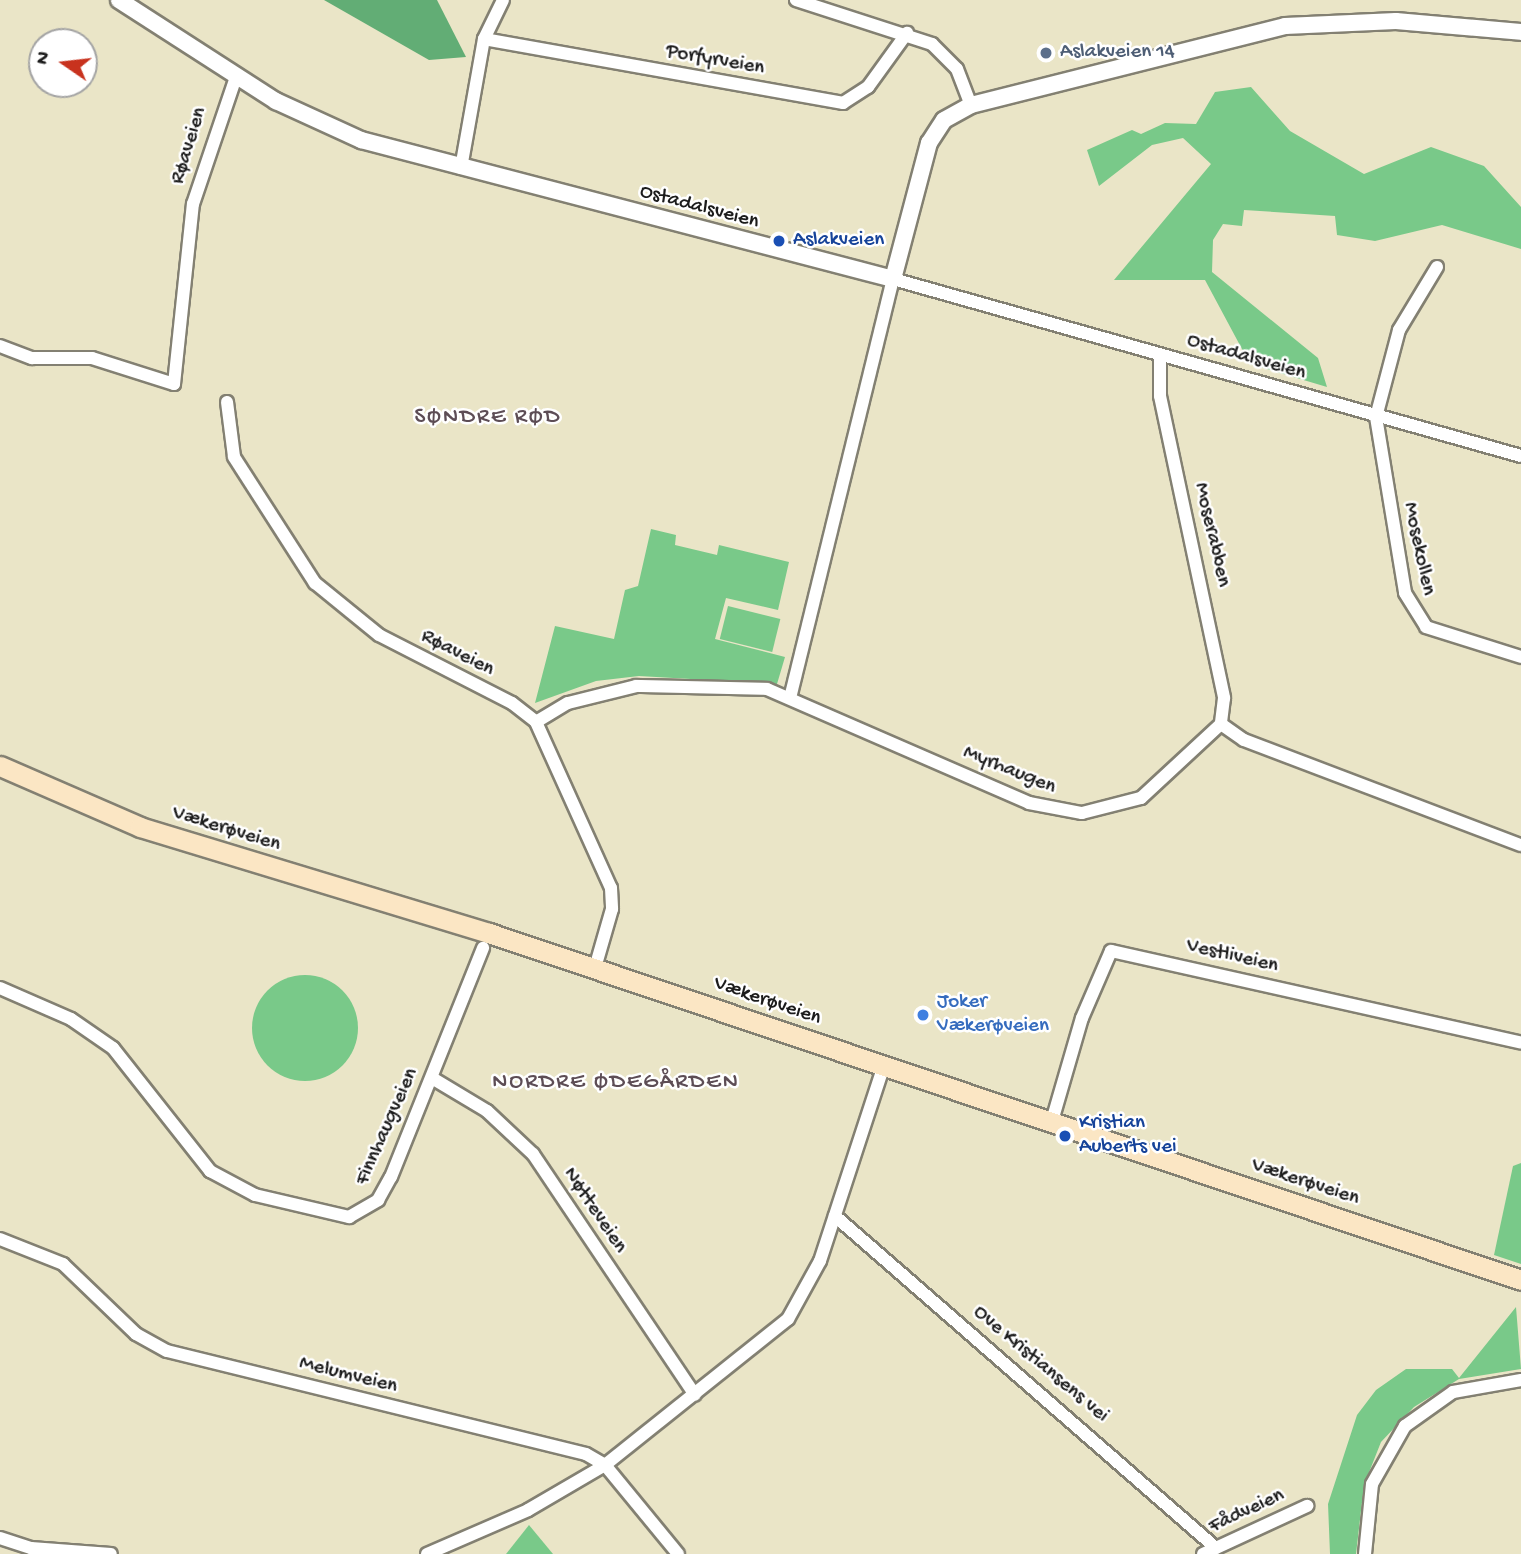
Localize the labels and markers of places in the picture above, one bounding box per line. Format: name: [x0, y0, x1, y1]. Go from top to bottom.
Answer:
place label: Aslakveien 14: [1060, 40, 1175, 66]
marker: Aslakveien 14: [1038, 45, 1054, 61]
place label: Aslakveien: [793, 228, 884, 254]
marker: Aslakveien: [771, 233, 787, 249]
place label: Joker Vækerøveien: [937, 990, 1049, 1040]
marker: Joker Vækerøveien: [915, 1007, 931, 1023]
place label: Kristian Auberts vei: [1079, 1111, 1177, 1161]
marker: Kristian Auberts vei: [1057, 1128, 1073, 1144]

